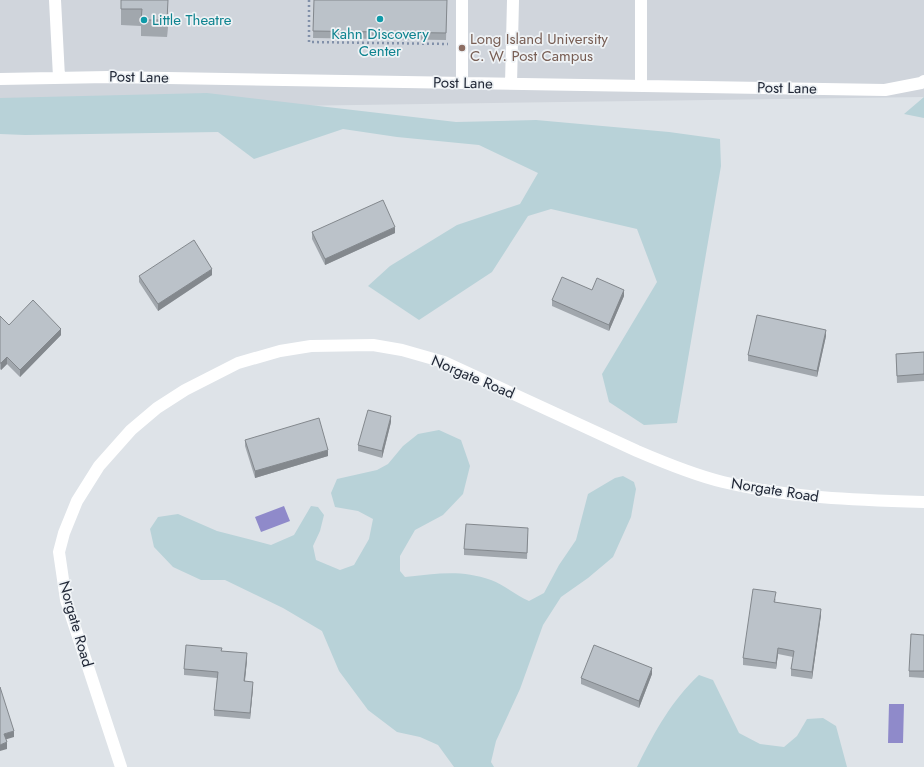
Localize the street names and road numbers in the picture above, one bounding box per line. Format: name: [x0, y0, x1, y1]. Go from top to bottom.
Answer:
street label: Post Lane: [109, 65, 169, 89]
street label: Post Lane: [433, 71, 493, 95]
street label: Post Lane: [757, 76, 817, 100]
street label: Norgate Road: [428, 350, 518, 404]
street label: Norgate Road: [729, 472, 821, 508]
street label: Norgate Road: [53, 578, 99, 670]

